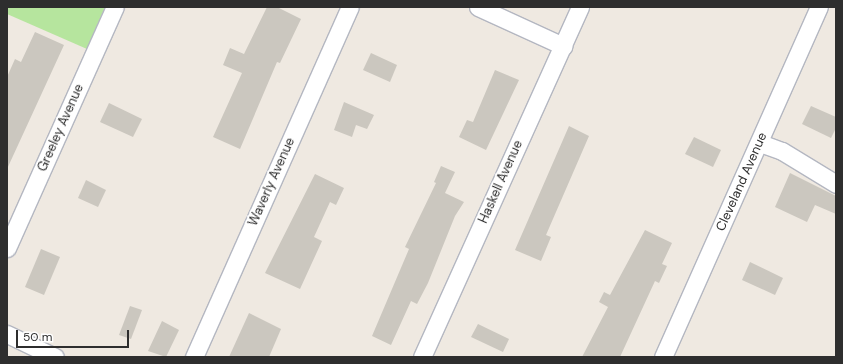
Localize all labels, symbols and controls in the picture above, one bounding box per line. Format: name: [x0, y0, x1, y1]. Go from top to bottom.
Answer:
street label: Greeley Avenue: [35, 82, 87, 174]
street label: Cleveland Avenue: [713, 130, 771, 234]
street label: Waverly Avenue: [246, 135, 298, 229]
street label: Haskell Avenue: [476, 138, 526, 226]
scale bar: [18, 322, 131, 348]
text: 50 m: [23, 329, 52, 345]

